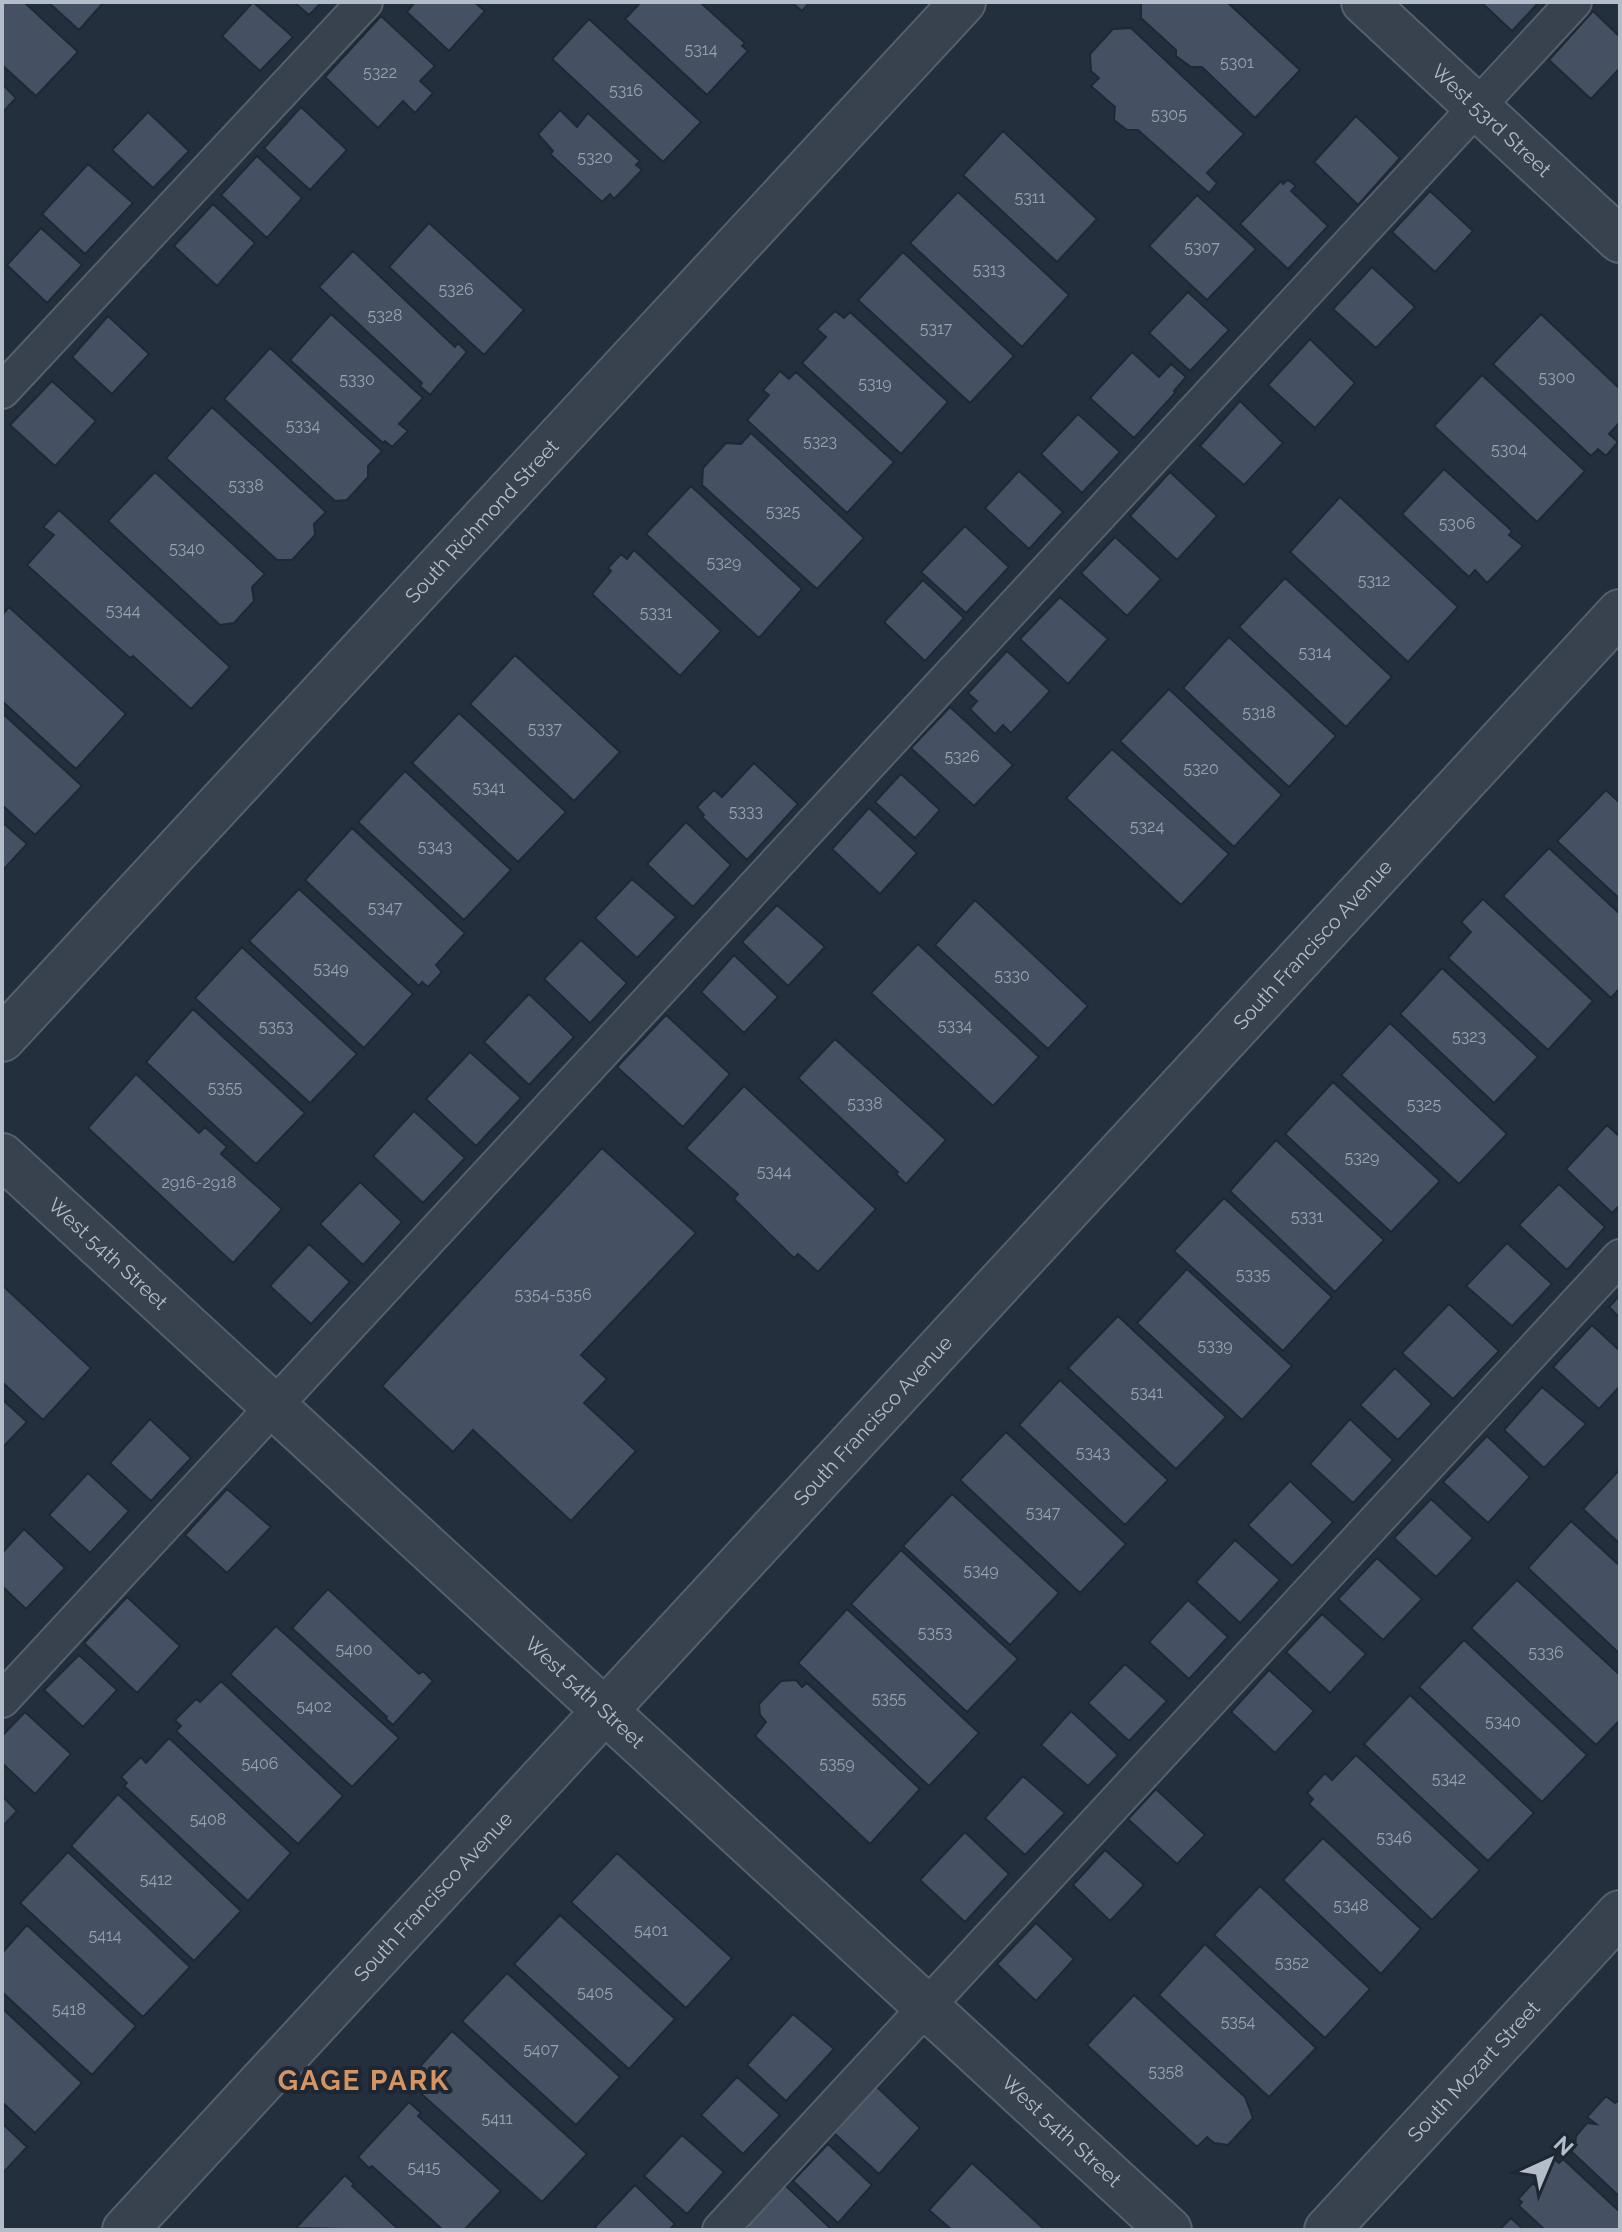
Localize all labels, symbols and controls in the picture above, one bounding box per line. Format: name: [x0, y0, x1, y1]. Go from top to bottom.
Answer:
house number: 5314: [685, 40, 718, 59]
house number: 5301: [1220, 53, 1254, 72]
street label: West 53rd Street: [1427, 59, 1556, 182]
house number: 5322: [363, 63, 397, 82]
house number: 5316: [609, 81, 643, 100]
house number: 5305: [1151, 105, 1187, 124]
house number: 5320: [577, 148, 613, 167]
house number: 5311: [1015, 188, 1046, 207]
house number: 5307: [1184, 238, 1220, 257]
house number: 5313: [973, 260, 1005, 279]
house number: 5326: [438, 280, 474, 299]
house number: 5328: [367, 306, 403, 325]
house number: 5317: [920, 319, 953, 338]
house number: 5300: [1539, 368, 1575, 387]
house number: 5330: [339, 370, 375, 389]
house number: 5319: [858, 374, 892, 393]
house number: 5334: [286, 416, 321, 435]
house number: 5323: [803, 432, 837, 451]
street label: South Richmond Street: [400, 434, 564, 608]
house number: 5304: [1491, 440, 1527, 459]
house number: 5338: [228, 476, 264, 495]
house number: 5325: [766, 502, 800, 521]
house number: 5306: [1439, 514, 1475, 533]
house number: 5340: [169, 539, 205, 558]
house number: 5329: [707, 553, 741, 572]
house number: 5312: [1358, 571, 1390, 590]
house number: 5344: [106, 601, 141, 620]
house number: 5331: [640, 603, 672, 622]
house number: 5314: [1299, 643, 1332, 662]
house number: 5318: [1242, 703, 1276, 722]
house number: 5337: [528, 719, 563, 738]
house number: 5326: [944, 747, 980, 766]
house number: 5320: [1183, 759, 1219, 778]
house number: 5341: [473, 778, 506, 797]
house number: 5333: [729, 802, 763, 821]
house number: 5324: [1130, 817, 1164, 836]
house number: 5343: [418, 837, 452, 856]
street label: South Francisco Avenue: [1228, 855, 1397, 1035]
house number: 5347: [368, 898, 403, 917]
house number: 5349: [313, 959, 349, 978]
house number: 5330: [994, 966, 1030, 985]
house number: 5334: [938, 1016, 973, 1035]
house number: 5353: [259, 1017, 293, 1036]
house number: 5323: [1452, 1027, 1486, 1046]
house number: 5355: [208, 1078, 243, 1097]
house number: 5338: [847, 1094, 883, 1113]
house number: 5325: [1407, 1095, 1441, 1114]
house number: 5329: [1345, 1148, 1379, 1167]
house number: 5344: [757, 1162, 792, 1181]
house number: 2916-2918: [162, 1173, 236, 1192]
street label: West 54th Street: [43, 1193, 173, 1315]
house number: 5331: [1291, 1207, 1323, 1226]
house number: 5335: [1236, 1265, 1271, 1284]
house number: 5354-5356: [514, 1285, 592, 1304]
street label: South Francisco Avenue: [789, 1331, 957, 1510]
house number: 5339: [1197, 1336, 1233, 1355]
house number: 5341: [1131, 1383, 1164, 1402]
house number: 5343: [1076, 1443, 1110, 1462]
house number: 5347: [1026, 1503, 1061, 1522]
house number: 5349: [963, 1561, 999, 1580]
house number: 5353: [918, 1623, 952, 1642]
street label: West 54th Street: [520, 1631, 650, 1753]
house number: 5400: [335, 1640, 373, 1659]
house number: 5336: [1528, 1643, 1564, 1662]
house number: 5355: [872, 1689, 907, 1708]
house number: 5402: [296, 1697, 332, 1716]
house number: 5340: [1485, 1712, 1521, 1731]
house number: 5406: [242, 1754, 278, 1773]
house number: 5359: [819, 1754, 855, 1773]
house number: 5342: [1432, 1769, 1466, 1788]
street label: South Francisco Avenue: [349, 1806, 518, 1986]
house number: 5408: [190, 1810, 226, 1829]
house number: 5346: [1376, 1828, 1412, 1847]
house number: 5412: [140, 1870, 172, 1889]
house number: 5348: [1333, 1896, 1369, 1915]
house number: 5401: [634, 1921, 668, 1940]
house number: 5414: [88, 1926, 122, 1945]
house number: 5352: [1275, 1953, 1309, 1972]
house number: 5405: [577, 1983, 613, 2002]
street label: South Mozart Street: [1403, 1996, 1545, 2147]
house number: 5418: [52, 2000, 86, 2019]
house number: 5354: [1221, 2012, 1256, 2031]
house number: 5407: [523, 2040, 559, 2059]
house number: 5358: [1148, 2062, 1184, 2081]
district label: GAGE PARK: [278, 2064, 450, 2097]
street label: West 54th Street: [997, 2070, 1126, 2192]
house number: 5411: [481, 2109, 513, 2128]
north arrow: [1510, 2120, 1590, 2200]
text: N: [1549, 2130, 1579, 2161]
house number: 5415: [407, 2158, 441, 2177]

